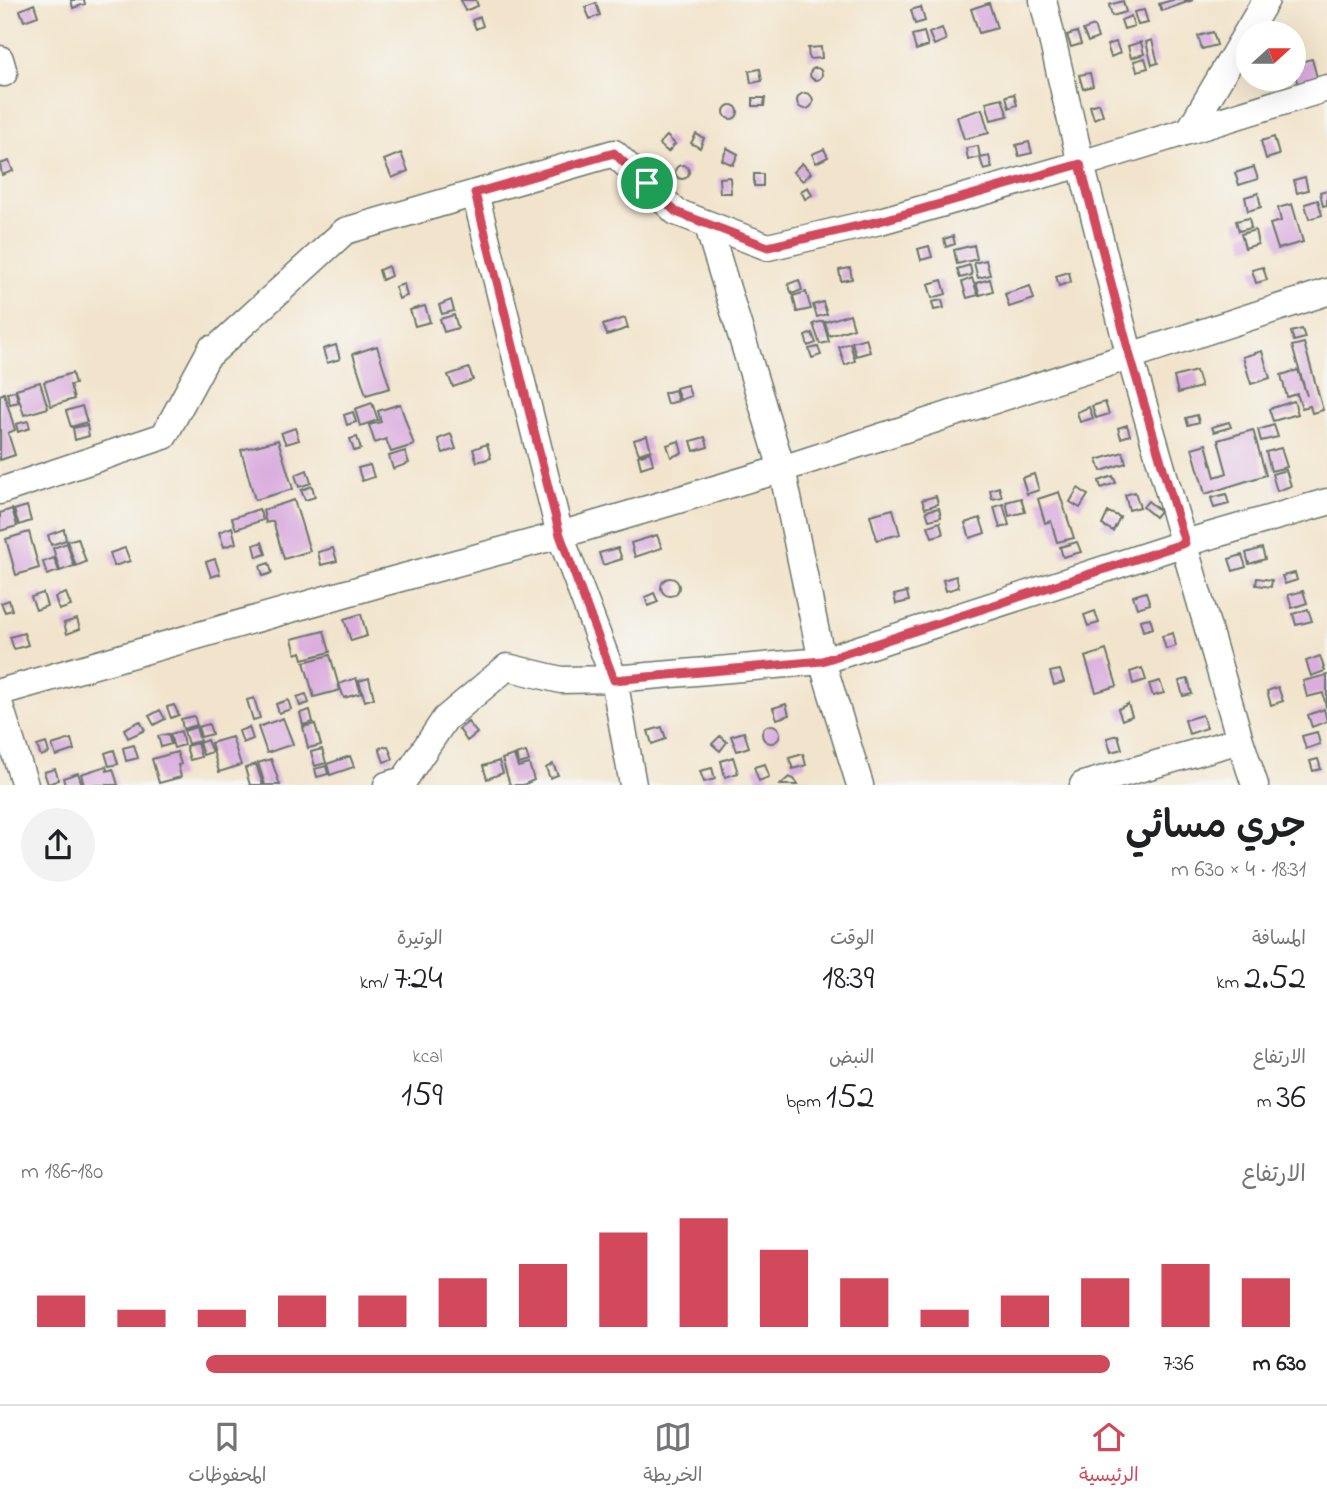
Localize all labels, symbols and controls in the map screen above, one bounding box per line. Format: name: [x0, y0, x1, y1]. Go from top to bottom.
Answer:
north arrow: [1236, 21, 1306, 91]
map controls: [1236, 21, 1306, 91]
pin: [617, 153, 677, 213]
icon: arrive: [628, 164, 666, 202]
text: جري مسائي: [1125, 800, 1306, 856]
button: share: [21, 808, 95, 882]
text: 18:31 · 4 × 630 m: [1171, 854, 1306, 887]
text: الوتيرة: [397, 926, 443, 953]
text: الوقت: [830, 926, 874, 953]
text: المسافة: [1252, 926, 1306, 953]
text: 7:24: [393, 954, 443, 1005]
text: 18:39: [822, 954, 874, 1005]
text: 2.52: [1244, 954, 1306, 1005]
text: /km: [360, 970, 393, 997]
text: km: [1216, 970, 1244, 997]
text: kcal: [412, 1044, 443, 1071]
text: النبض: [829, 1045, 874, 1072]
text: الارتفاع: [1253, 1045, 1306, 1072]
text: 159: [401, 1071, 443, 1122]
text: 152: [826, 1073, 874, 1124]
text: 36: [1276, 1073, 1306, 1124]
text: bpm: [786, 1089, 826, 1116]
text: m: [1257, 1089, 1276, 1116]
text: 180–186 m: [21, 1156, 103, 1189]
text: الارتفاع: [1242, 1159, 1306, 1192]
text: 7:36: [1163, 1348, 1194, 1381]
text: 630 m: [1253, 1348, 1306, 1381]
tab: المحفوظات: [188, 1418, 267, 1491]
tab: الخريطة: [643, 1418, 702, 1491]
tab: الرئيسية: [1079, 1418, 1139, 1491]

